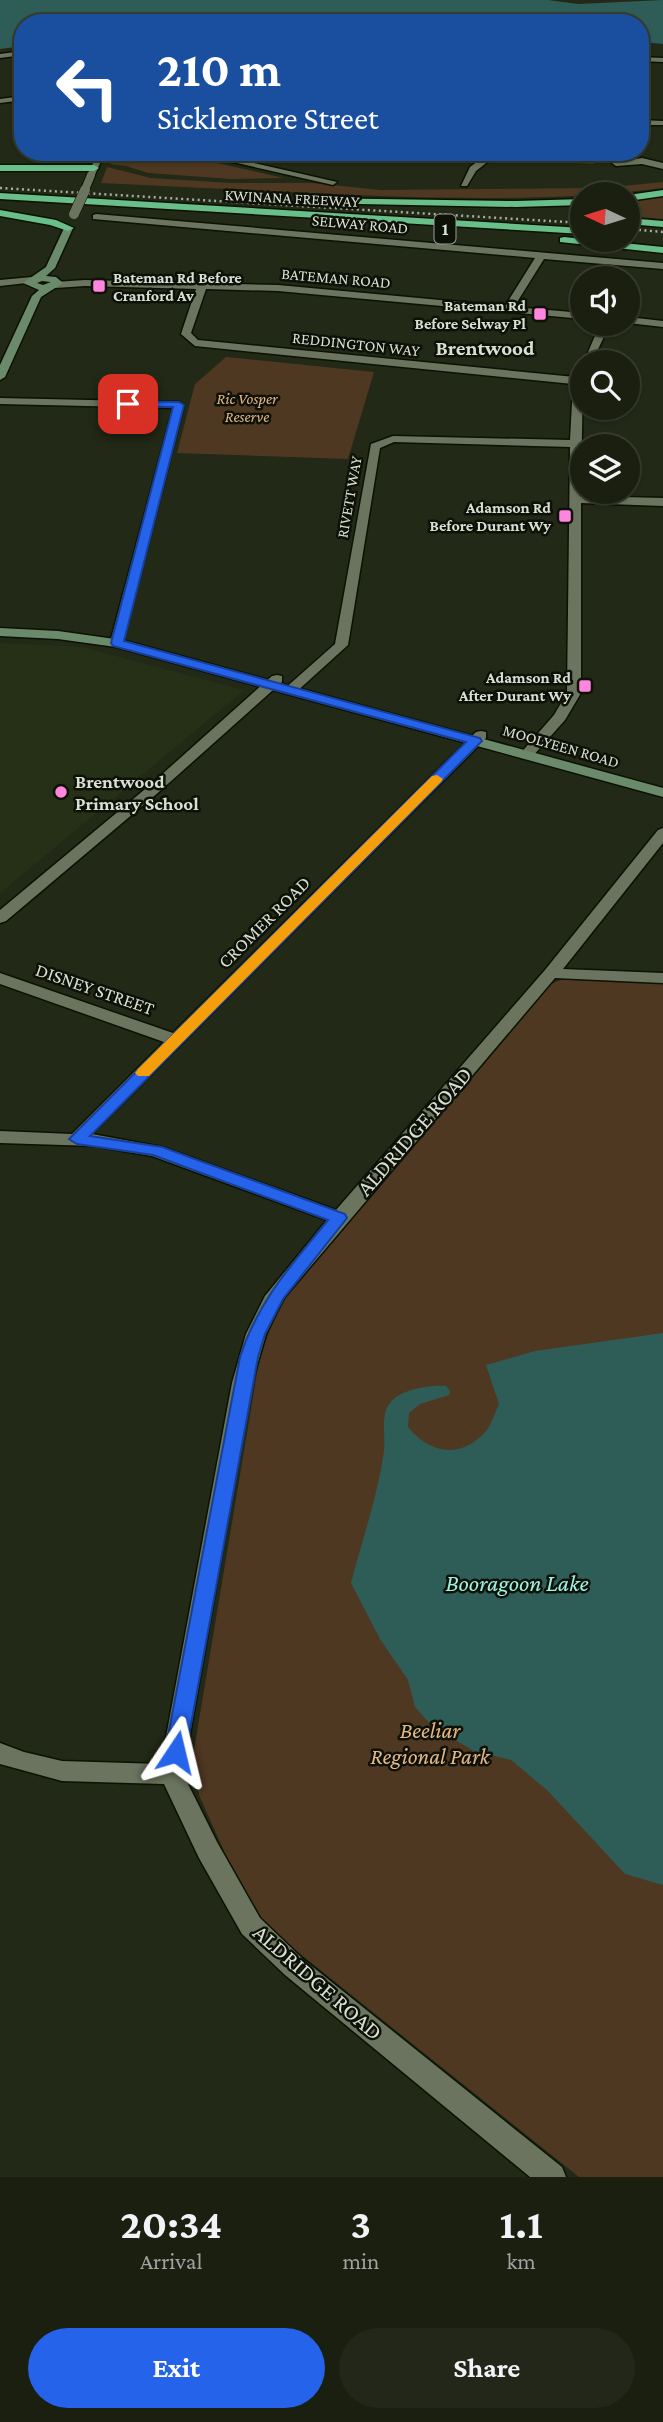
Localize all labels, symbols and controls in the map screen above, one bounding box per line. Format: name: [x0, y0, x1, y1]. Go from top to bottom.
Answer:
icon: left: [42, 42, 133, 133]
text: 210 m: [157, 42, 281, 97]
text: Sicklemore Street: [157, 100, 379, 136]
north arrow: [570, 182, 640, 252]
map controls: [570, 182, 640, 504]
street label: KWINANA FREEWAY: [224, 186, 360, 210]
street label: SELWAY ROAD: [311, 211, 409, 237]
road number: 1: [434, 214, 456, 244]
street label: BATEMAN ROAD: [281, 265, 391, 291]
button: sound: [570, 266, 640, 336]
place label: Bateman Rd Before Cranford Av: [113, 269, 242, 304]
marker: Bateman Rd Before Cranford Av: [91, 278, 107, 294]
place label: Bateman Rd Before Selway Pl: [415, 297, 526, 332]
marker: Bateman Rd Before Selway Pl: [532, 306, 548, 322]
street label: REDDINGTON WAY: [291, 329, 421, 359]
district label: Brentwood: [435, 336, 535, 360]
button: search: [570, 350, 640, 420]
pin: [98, 374, 158, 434]
icon: arrive: [109, 385, 147, 423]
park label: Ric Vosper Reserve: [216, 390, 278, 425]
button: layers: [570, 434, 640, 504]
street label: RIVETT WAY: [333, 454, 365, 539]
place label: Adamson Rd Before Durant Wy: [430, 499, 551, 534]
marker: Adamson Rd Before Durant Wy: [557, 508, 573, 524]
place label: Adamson Rd After Durant Wy: [458, 669, 571, 704]
marker: Adamson Rd After Durant Wy: [577, 678, 593, 694]
street label: MOOLYEEN ROAD: [501, 721, 621, 771]
place label: Brentwood Primary School: [75, 771, 199, 814]
marker: Brentwood Primary School: [53, 784, 69, 800]
street label: CROMER ROAD: [214, 872, 314, 972]
street label: DISNEY STREET: [33, 959, 158, 1019]
street label: ALDRIDGE ROAD: [351, 1061, 477, 1201]
water label: Booragoon Lake: [445, 1569, 589, 1596]
position arrow: [139, 1715, 213, 1789]
park label: Beeliar Regional Park: [370, 1717, 491, 1769]
street label: ALDRIDGE ROAD: [248, 1919, 388, 2045]
text: 20:34: [120, 2200, 222, 2247]
text: 3: [351, 2200, 371, 2247]
text: 1.1: [500, 2200, 543, 2247]
text: Arrival: [140, 2248, 202, 2274]
text: min: [342, 2248, 379, 2274]
text: km: [506, 2248, 536, 2274]
button: Exit: [28, 2328, 325, 2408]
button: Share: [339, 2328, 635, 2408]

